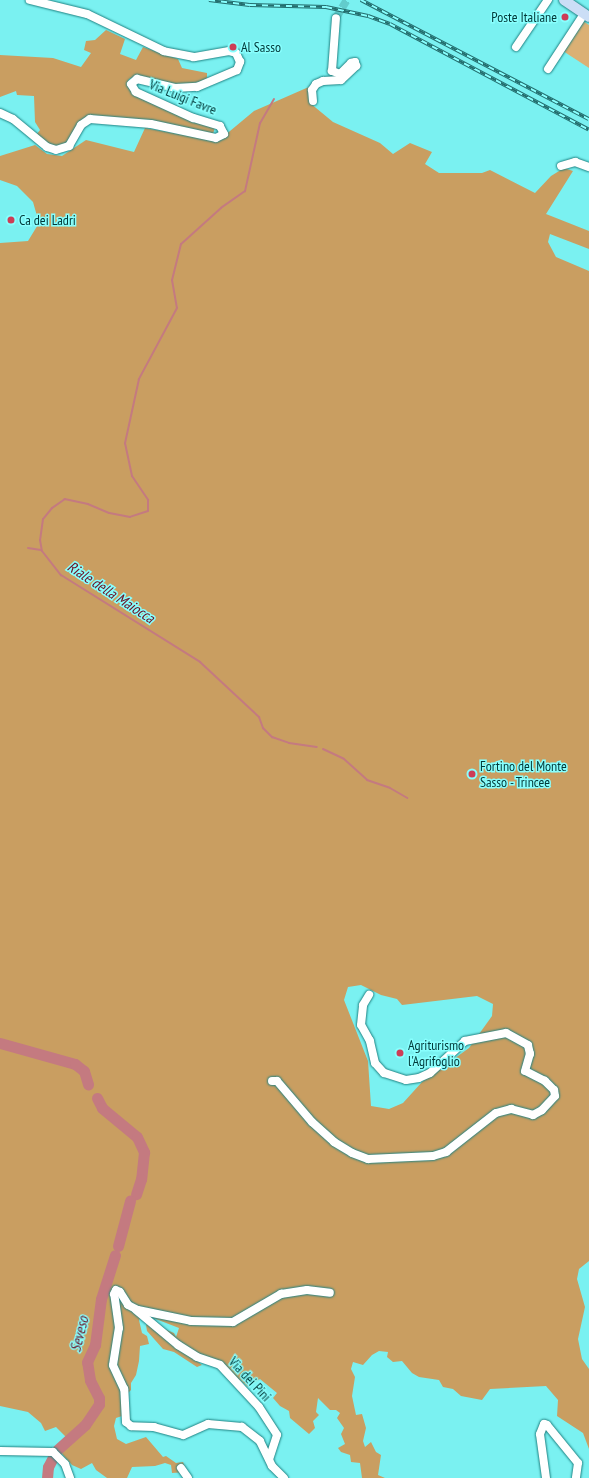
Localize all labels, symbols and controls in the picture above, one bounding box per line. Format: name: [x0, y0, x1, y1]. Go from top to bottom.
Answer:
place label: Poste Italiane: [491, 9, 557, 25]
marker: Poste Italiane: [560, 12, 570, 22]
place label: Al Sasso: [241, 39, 281, 55]
marker: Al Sasso: [228, 42, 238, 52]
street label: Via Luigi Favre: [147, 76, 219, 118]
place label: Ca dei Ladri: [19, 212, 76, 228]
marker: Ca dei Ladri: [6, 215, 16, 225]
water label: Riale della Maiocca: [64, 557, 158, 627]
place label: Fortino del Monte Sasso - Trincee: [480, 758, 567, 790]
marker: Fortino del Monte Sasso - Trincee: [467, 769, 477, 779]
place label: Agriturismo l'Agrifoglio: [408, 1037, 464, 1070]
marker: Agriturismo l'Agrifoglio: [395, 1048, 405, 1058]
water label: Seveso: [66, 1314, 92, 1354]
street label: Via dei Pini: [225, 1353, 275, 1405]

